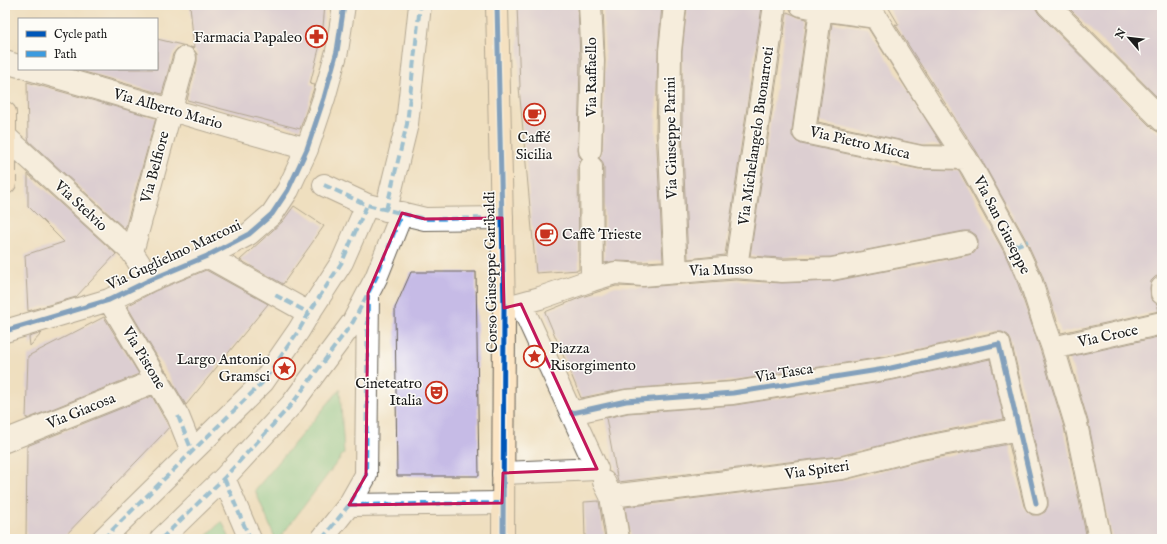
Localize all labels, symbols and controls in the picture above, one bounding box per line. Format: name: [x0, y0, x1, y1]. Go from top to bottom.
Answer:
legend: [18, 18, 158, 70]
north arrow: [1109, 18, 1149, 58]
pharmacy icon: Farmacia Papaleo: [304, 24, 330, 50]
text: N: [1112, 26, 1130, 42]
text: Cycle path: [54, 27, 108, 43]
place label: Farmacia Papaleo: [194, 28, 302, 47]
street label: Via Raffaello: [582, 37, 601, 118]
street label: Via Michelangelo Buonarroti: [734, 45, 778, 228]
text: Path: [54, 47, 77, 62]
street label: Via Giuseppe Parini: [660, 77, 682, 200]
street label: Via Alberto Mario: [110, 84, 225, 134]
cafe icon: Caffé Sicilia: [521, 101, 547, 127]
street label: Via Pietro Micca: [807, 122, 913, 164]
place label: Caffé Sicilia: [516, 128, 553, 164]
street label: Via Belfiore: [136, 129, 174, 206]
street label: Via San Giuseppe: [969, 172, 1035, 278]
street label: Via Stelvio: [50, 176, 112, 235]
street label: Corso Giuseppe Garibaldi: [480, 191, 502, 353]
street label: Via Guglielmo Marconi: [103, 216, 244, 295]
cafe icon: Caffè Trieste: [534, 221, 560, 247]
place label: Caffè Trieste: [562, 225, 642, 244]
street label: Via Musso: [688, 259, 753, 281]
street label: Via Croce: [1075, 320, 1140, 352]
street label: Via Pistone: [117, 322, 170, 393]
place label: Piazza Risorgimento: [550, 339, 636, 375]
place icon: Piazza Risorgimento: [521, 344, 547, 370]
place label: Largo Antonio Gramsci: [177, 350, 270, 386]
place icon: Largo Antonio Gramsci: [272, 355, 298, 381]
street label: Via Tasca: [753, 359, 815, 387]
place label: Cineteatro Italia: [355, 374, 423, 410]
theatre icon: Cineteatro Italia: [424, 379, 450, 405]
street label: Via Giacosa: [43, 388, 119, 434]
street label: Via Spiteri: [783, 456, 850, 484]

